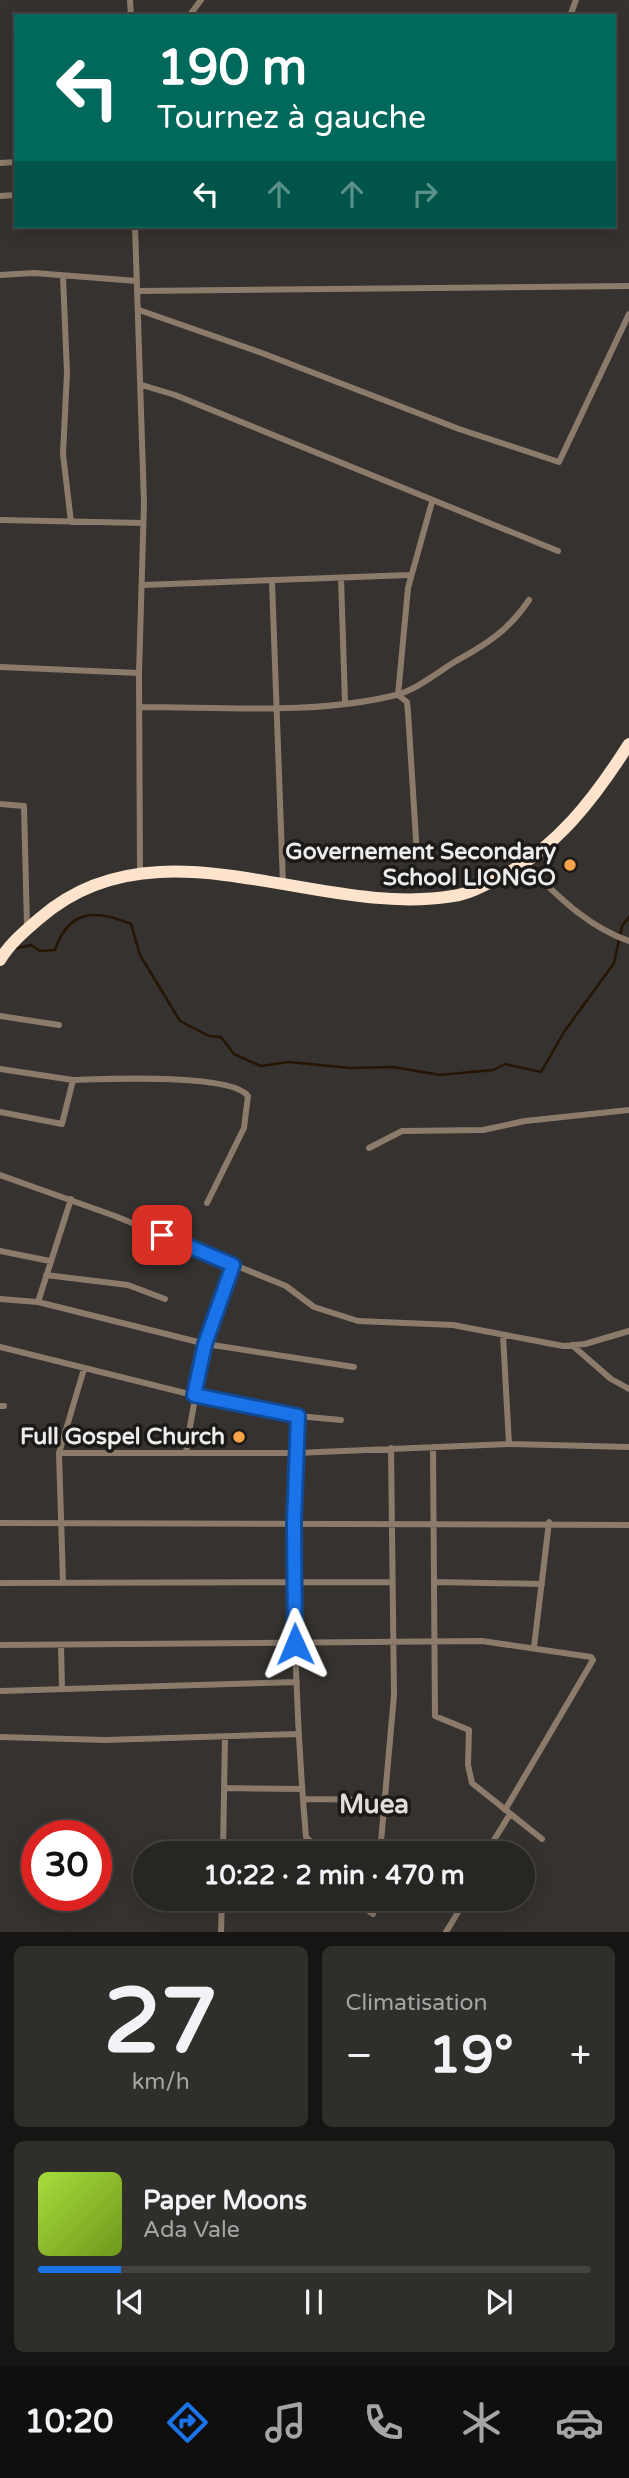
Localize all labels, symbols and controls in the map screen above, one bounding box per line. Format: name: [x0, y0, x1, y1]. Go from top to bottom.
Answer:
text: 190 m: [157, 39, 307, 98]
icon: left: [42, 42, 133, 133]
text: Tournez à gauche: [157, 99, 426, 137]
icon: left: [187, 175, 225, 213]
icon: ahead: [260, 175, 298, 213]
icon: ahead: [333, 175, 371, 213]
icon: right: [406, 175, 444, 213]
place label: Governement Secondary School LIONGO: [285, 838, 557, 892]
marker: Governement Secondary School LIONGO: [562, 857, 578, 873]
pin: [132, 1205, 192, 1265]
icon: arrive: [143, 1216, 181, 1254]
place label: Full Gospel Church: [20, 1423, 225, 1451]
marker: Full Gospel Church: [231, 1429, 247, 1445]
position arrow: [258, 1607, 332, 1681]
district label: Muea: [339, 1789, 409, 1820]
speed limit sign: 30: [21, 1820, 112, 1911]
text: 10:22 · 2 min · 470 m: [203, 1860, 465, 1891]
text: 27: [104, 1967, 218, 2077]
text: Climatisation: [346, 1989, 487, 2017]
text: 19°: [429, 2024, 514, 2087]
text: −: [346, 2033, 373, 2079]
text: +: [570, 2033, 591, 2079]
text: km/h: [132, 2068, 190, 2096]
text: Paper Moons: [143, 2185, 307, 2216]
text: Ada Vale: [143, 2216, 240, 2244]
icon: previous: [111, 2283, 149, 2321]
icon: pause: [295, 2283, 333, 2321]
icon: next: [480, 2283, 518, 2321]
icon: directions: [163, 2398, 212, 2447]
icon: music: [261, 2398, 310, 2447]
icon: phone: [359, 2398, 408, 2447]
icon: climate: [457, 2398, 506, 2447]
icon: car: [555, 2398, 604, 2447]
text: 10:20: [25, 2403, 113, 2441]

